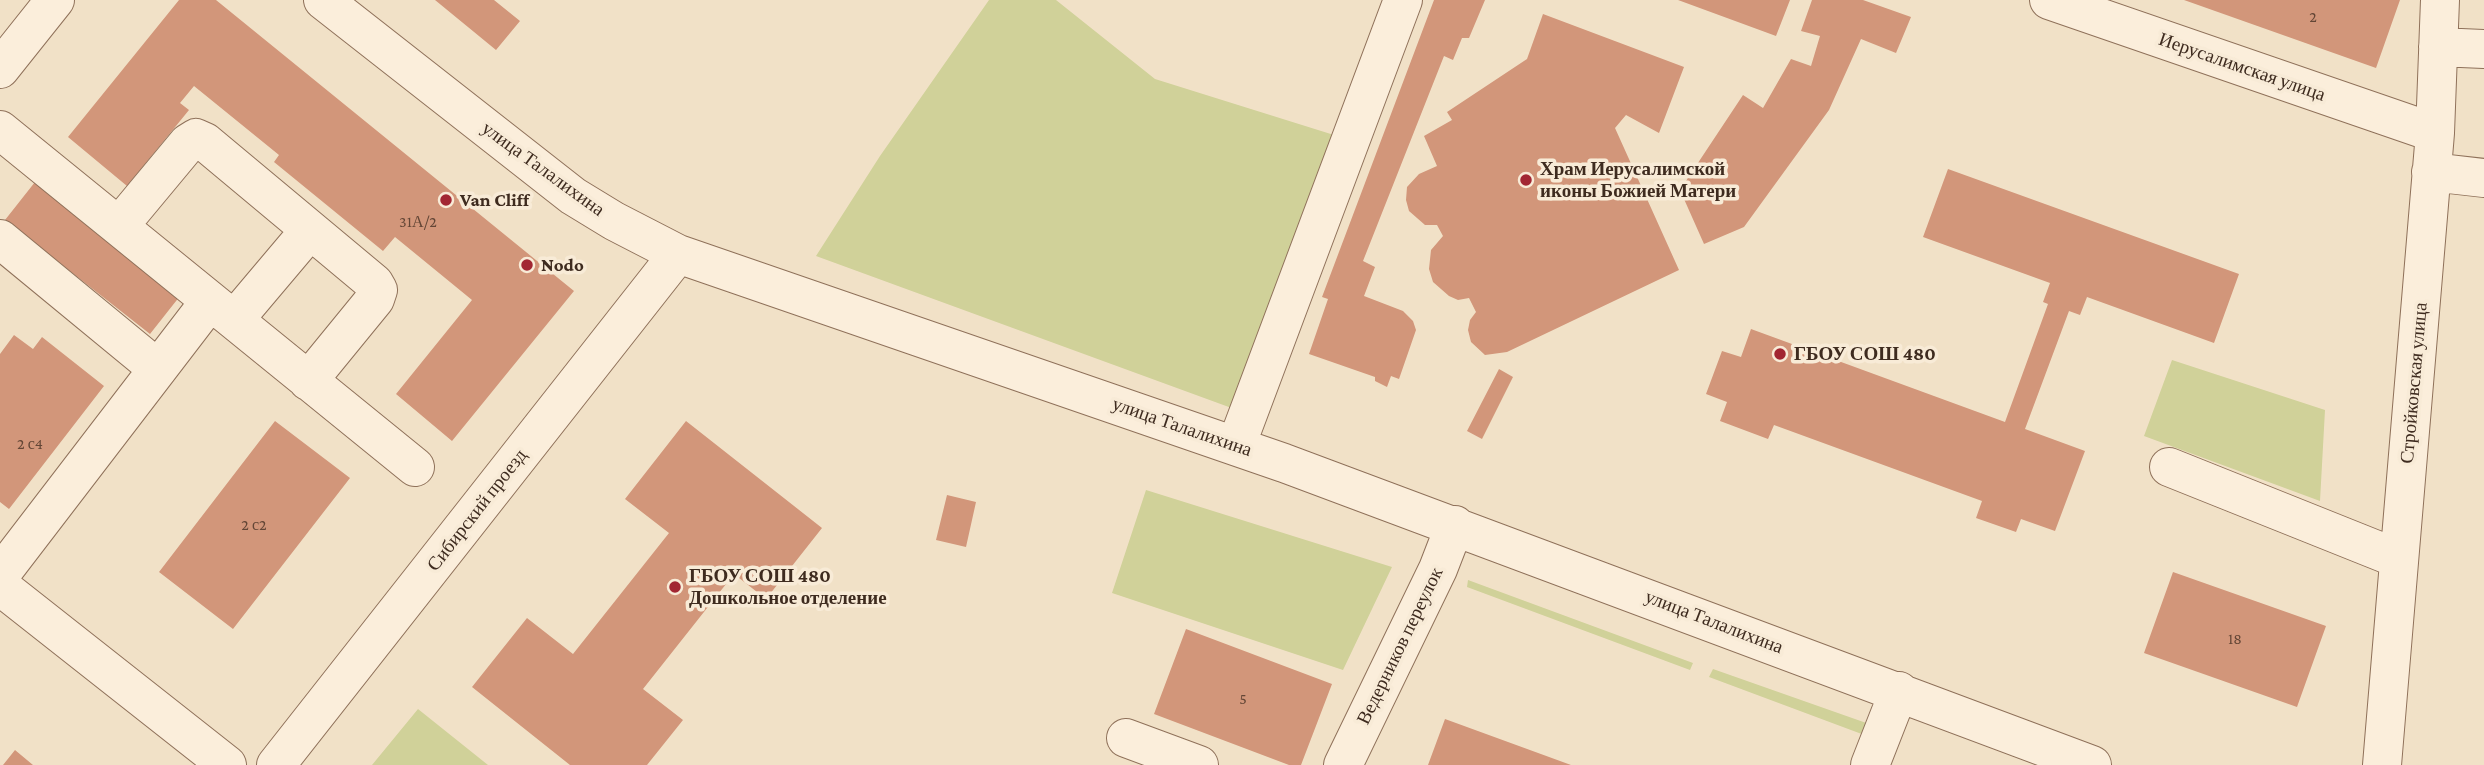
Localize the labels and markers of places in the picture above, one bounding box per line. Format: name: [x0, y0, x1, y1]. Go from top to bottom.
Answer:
place label: Храм Иерусалимской иконы Божией Матери: [1540, 158, 1736, 202]
marker: Храм Иерусалимской иконы Божией Матери: [1518, 172, 1534, 188]
place label: Van Cliff: [460, 189, 529, 211]
marker: Van Cliff: [438, 192, 454, 208]
place label: Nodo: [541, 254, 584, 276]
marker: Nodo: [519, 257, 535, 273]
place label: ГБОУ СОШ 480: [1794, 343, 1936, 365]
marker: ГБОУ СОШ 480: [1772, 346, 1788, 362]
place label: ГБОУ СОШ 480 Дошкольное отделение: [689, 565, 887, 609]
marker: ГБОУ СОШ 480 Дошкольное отделение: [667, 579, 683, 595]

